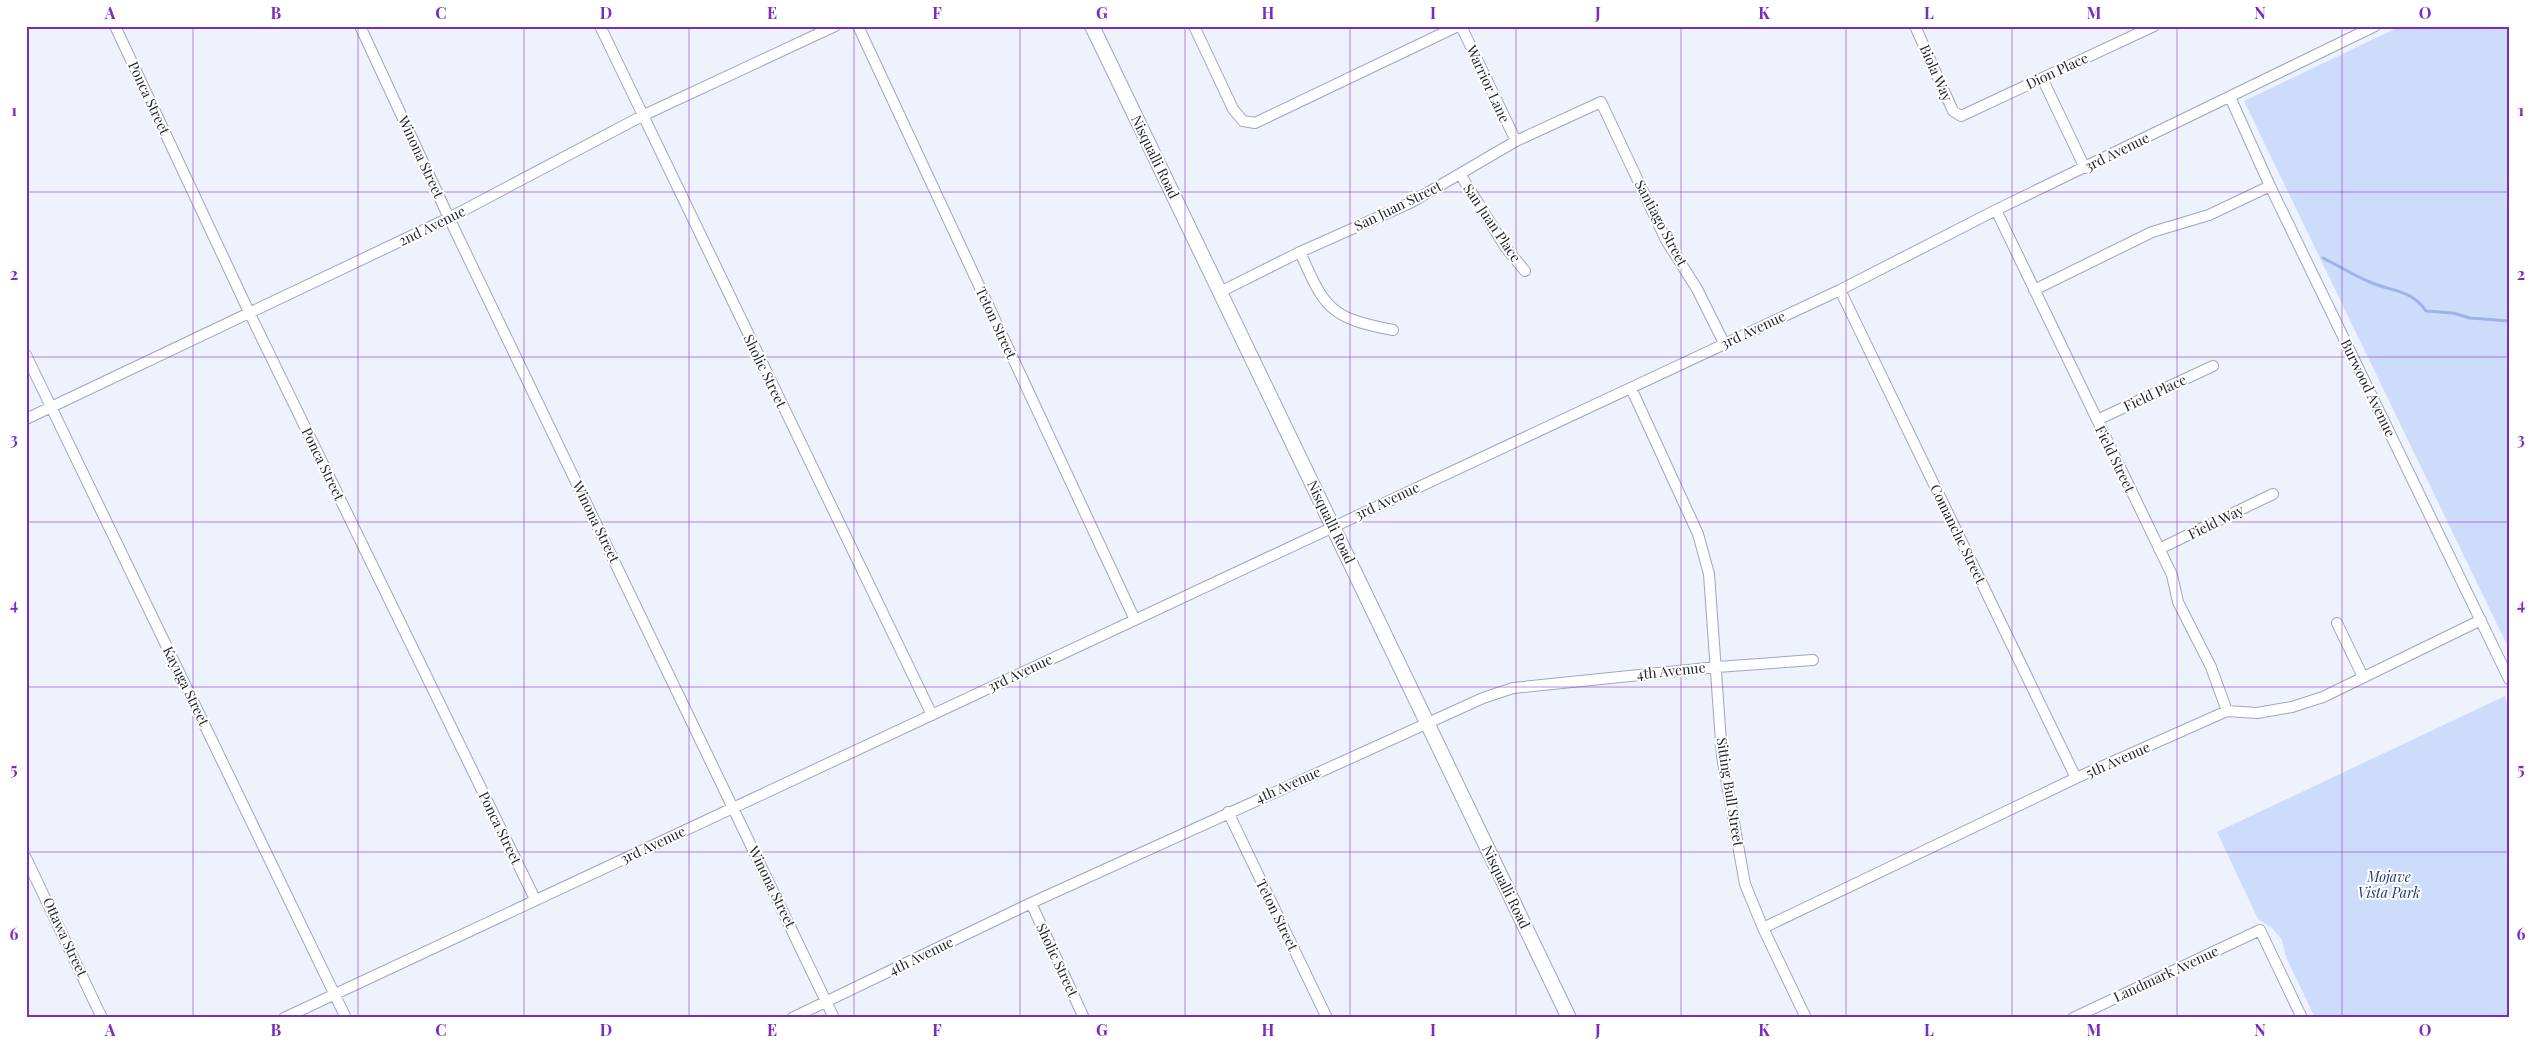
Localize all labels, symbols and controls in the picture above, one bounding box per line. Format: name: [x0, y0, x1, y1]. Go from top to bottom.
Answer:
text: A: [104, 2, 116, 23]
text: B: [271, 2, 282, 23]
text: C: [435, 2, 447, 23]
text: D: [600, 2, 612, 23]
text: E: [767, 2, 777, 23]
text: F: [932, 2, 942, 23]
text: G: [1096, 2, 1108, 23]
text: H: [1262, 2, 1275, 23]
text: I: [1430, 2, 1436, 23]
text: J: [1594, 2, 1601, 23]
text: K: [1758, 2, 1770, 23]
text: L: [1924, 2, 1934, 23]
text: M: [2087, 2, 2102, 23]
text: N: [2254, 2, 2266, 23]
text: O: [2419, 2, 2431, 23]
street label: Warrior Lane: [1462, 41, 1515, 126]
street label: Biola Way: [1916, 42, 1957, 104]
street label: Dion Place: [2023, 48, 2091, 93]
street label: Ponca Street: [124, 58, 175, 138]
text: 1: [11, 99, 17, 120]
text: 1: [2518, 99, 2524, 120]
street label: Winona Street: [394, 112, 449, 202]
street label: Nisqualli Road: [1127, 112, 1184, 202]
street label: 3rd Avenue: [2081, 128, 2152, 175]
street label: San Juan Street: [1351, 176, 1446, 235]
street label: Santiago Street: [1631, 176, 1693, 270]
street label: San Juan Place: [1459, 180, 1526, 266]
street label: 2nd Avenue: [395, 201, 468, 250]
text: 2: [10, 263, 18, 284]
text: 2: [2517, 263, 2525, 284]
street label: Teton Street: [972, 284, 1022, 363]
street label: 3rd Avenue: [1717, 306, 1788, 353]
street label: Sholic Street: [740, 331, 792, 412]
street label: Burwood Avenue: [2337, 336, 2400, 440]
street label: Field Place: [2120, 370, 2189, 415]
street label: Field Street: [2091, 422, 2140, 496]
street label: Ponca Street: [298, 424, 350, 504]
text: 3: [10, 428, 18, 449]
text: 3: [2517, 428, 2525, 449]
street label: Winona Street: [568, 477, 625, 567]
street label: Nisqualli Road: [1303, 477, 1360, 567]
street label: 3rd Avenue: [1351, 477, 1422, 524]
street label: Comanche Street: [1926, 481, 1991, 588]
street label: Field Way: [2185, 500, 2247, 543]
text: 4: [10, 593, 18, 614]
text: 4: [2517, 593, 2525, 614]
street label: Kayuga Street: [159, 643, 214, 730]
street label: 3rd Avenue: [984, 649, 1055, 696]
street label: 4th Avenue: [1635, 657, 1706, 684]
street label: Sitting Bull Street: [1712, 736, 1749, 849]
street label: 5th Avenue: [2083, 737, 2153, 782]
text: 5: [10, 758, 18, 779]
text: 5: [2517, 758, 2525, 779]
street label: 4th Avenue: [1252, 762, 1323, 807]
street label: Ponca Street: [475, 788, 527, 868]
street label: 3rd Avenue: [617, 821, 688, 868]
street label: Winona Street: [744, 842, 801, 932]
street label: Nisqualli Road: [1478, 842, 1535, 932]
park label: Mojave Vista Park: [2358, 867, 2420, 902]
street label: Teton Street: [1252, 876, 1303, 955]
street label: Ottawa Street: [39, 894, 93, 980]
street label: Sholic Street: [1032, 920, 1083, 1001]
text: 6: [10, 923, 19, 944]
text: 6: [2517, 923, 2526, 944]
street label: 4th Avenue: [885, 932, 956, 979]
street label: Landmark Avenue: [2110, 941, 2221, 1006]
text: A: [104, 1019, 116, 1040]
text: B: [271, 1019, 282, 1040]
text: C: [435, 1019, 447, 1040]
text: D: [600, 1019, 612, 1040]
text: E: [767, 1019, 777, 1040]
text: F: [932, 1019, 942, 1040]
text: G: [1096, 1019, 1108, 1040]
text: H: [1262, 1019, 1275, 1040]
text: I: [1430, 1019, 1436, 1040]
text: J: [1594, 1019, 1601, 1040]
text: K: [1758, 1019, 1770, 1040]
text: L: [1924, 1019, 1934, 1040]
text: M: [2087, 1019, 2102, 1040]
text: N: [2254, 1019, 2266, 1040]
text: O: [2419, 1019, 2431, 1040]

